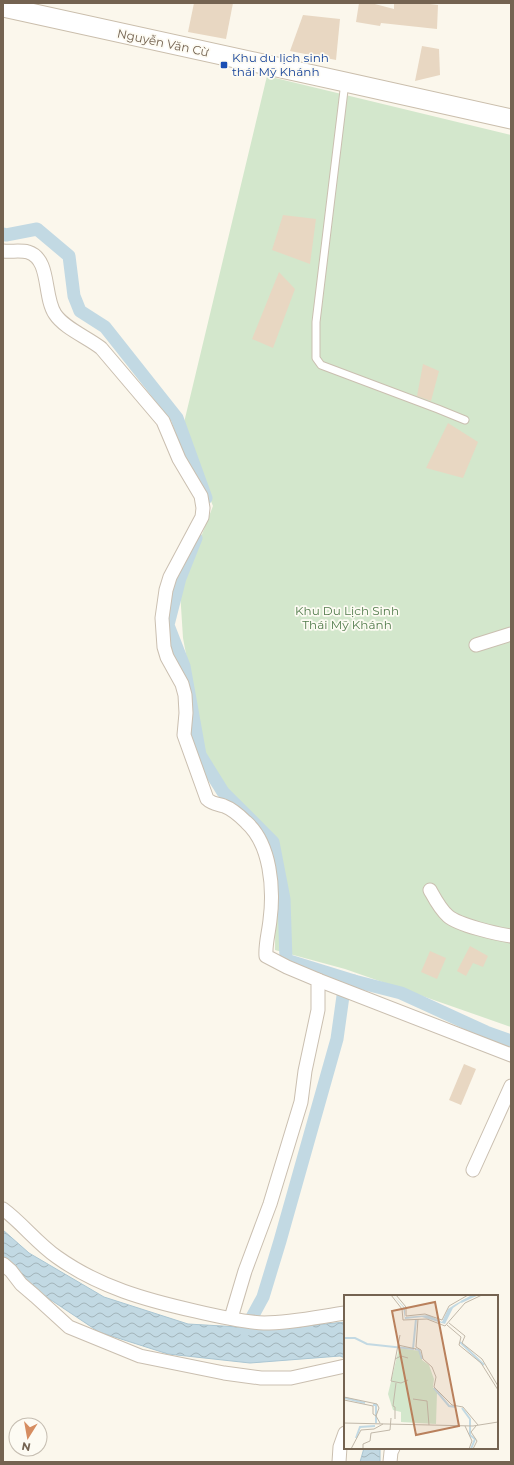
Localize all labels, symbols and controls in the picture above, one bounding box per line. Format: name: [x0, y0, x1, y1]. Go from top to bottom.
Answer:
street label: Nguyễn Văn Cừ: [116, 25, 210, 60]
place label: Khu du lịch sinh thái Mỹ Khánh: [232, 50, 329, 79]
marker: Khu du lịch sinh thái Mỹ Khánh: [219, 60, 229, 70]
park label: Khu Du Lịch Sinh Thái Mỹ Khánh: [295, 603, 399, 632]
inset map: [344, 1295, 498, 1449]
north arrow: [8, 1417, 48, 1457]
text: N: [20, 1439, 32, 1455]

